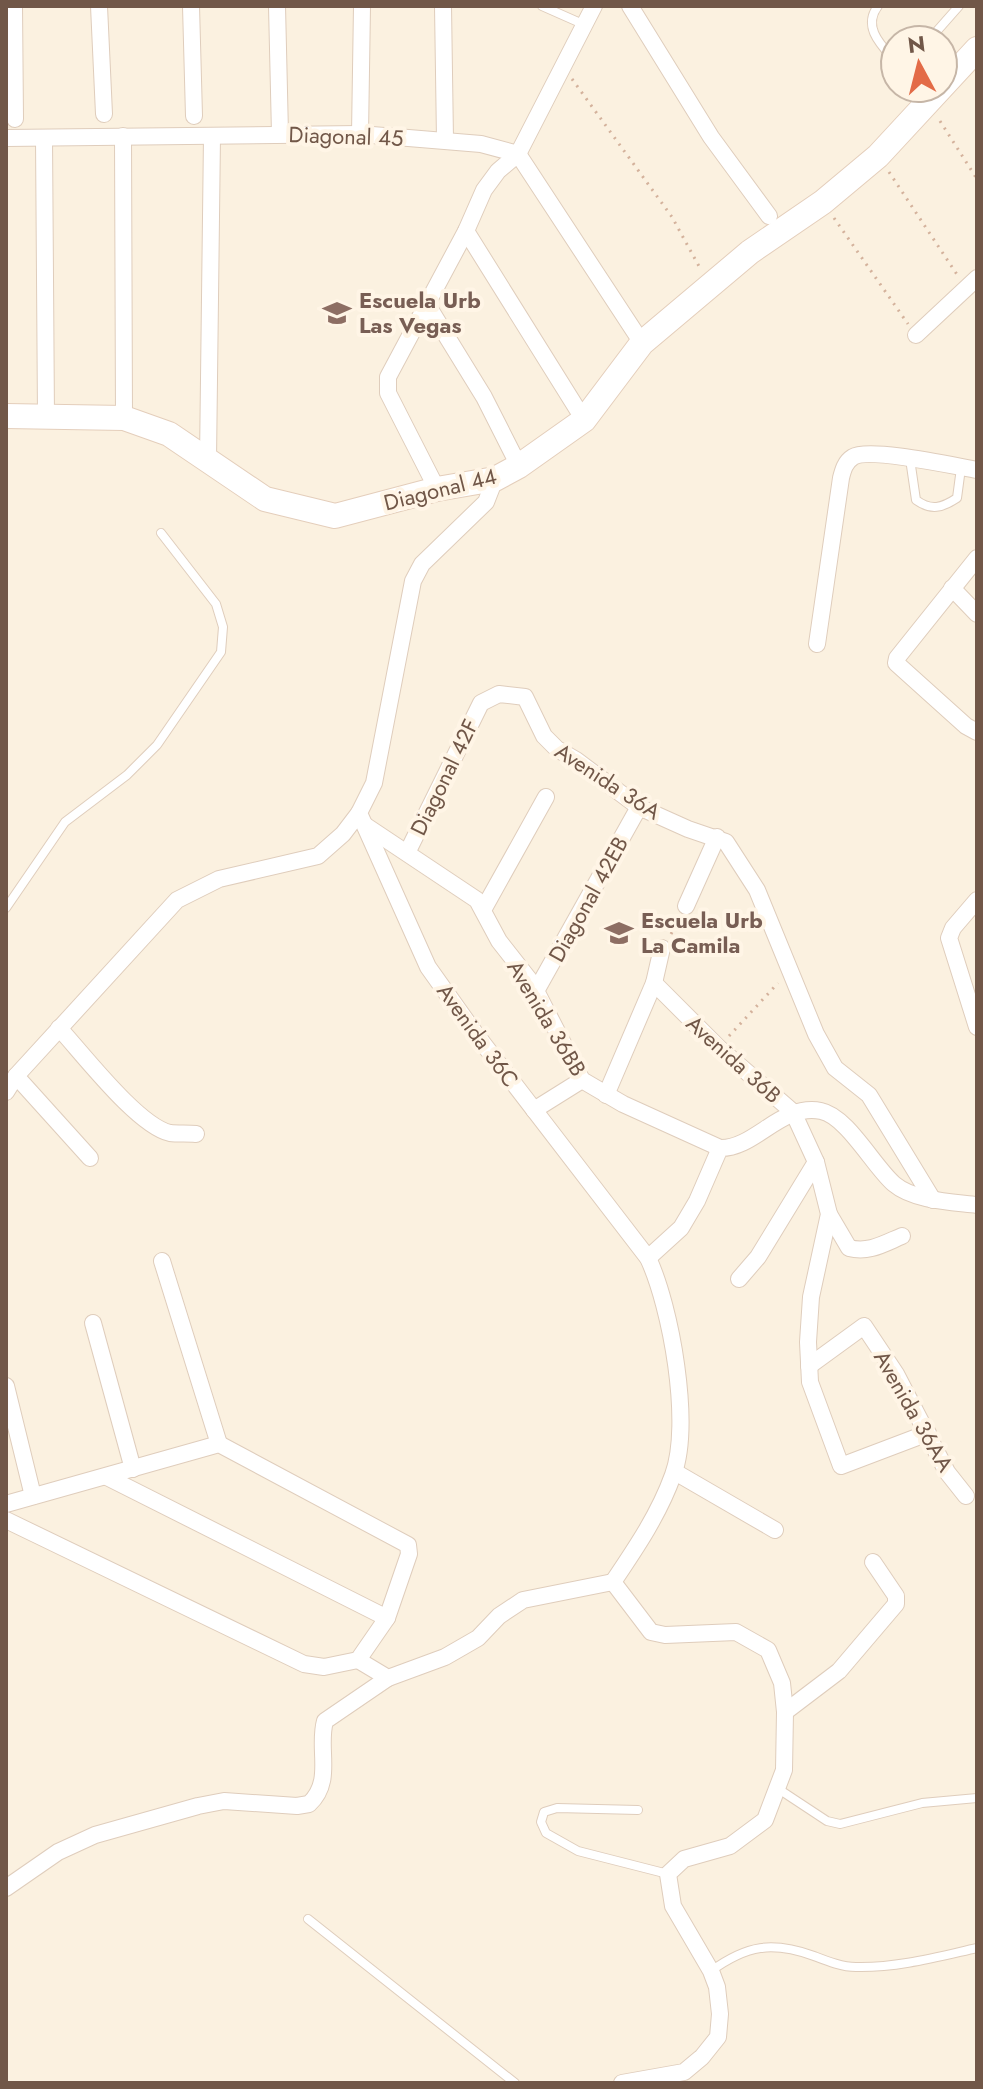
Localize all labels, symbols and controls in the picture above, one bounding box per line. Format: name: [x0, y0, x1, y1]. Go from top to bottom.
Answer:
north arrow: [879, 24, 959, 104]
text: N: [906, 27, 927, 61]
street label: Diagonal 45: [288, 118, 404, 154]
place label: Escuela Urb Las Vegas: [359, 284, 481, 341]
school or university icon: Escuela Urb Las Vegas: [322, 298, 352, 328]
street label: Diagonal 44: [380, 459, 500, 518]
street label: Diagonal 42F: [402, 713, 486, 841]
street label: Avenida 36A: [549, 735, 668, 827]
street label: Diagonal 42EB: [540, 830, 636, 968]
place label: Escuela Urb La Camila: [641, 904, 763, 961]
school or university icon: Escuela Urb La Camila: [604, 918, 634, 948]
street label: Avenida 36BB: [500, 954, 594, 1082]
street label: Avenida 36C: [430, 977, 526, 1093]
street label: Avenida 36B: [679, 1008, 789, 1110]
street label: Avenida 36AA: [866, 1344, 962, 1478]

